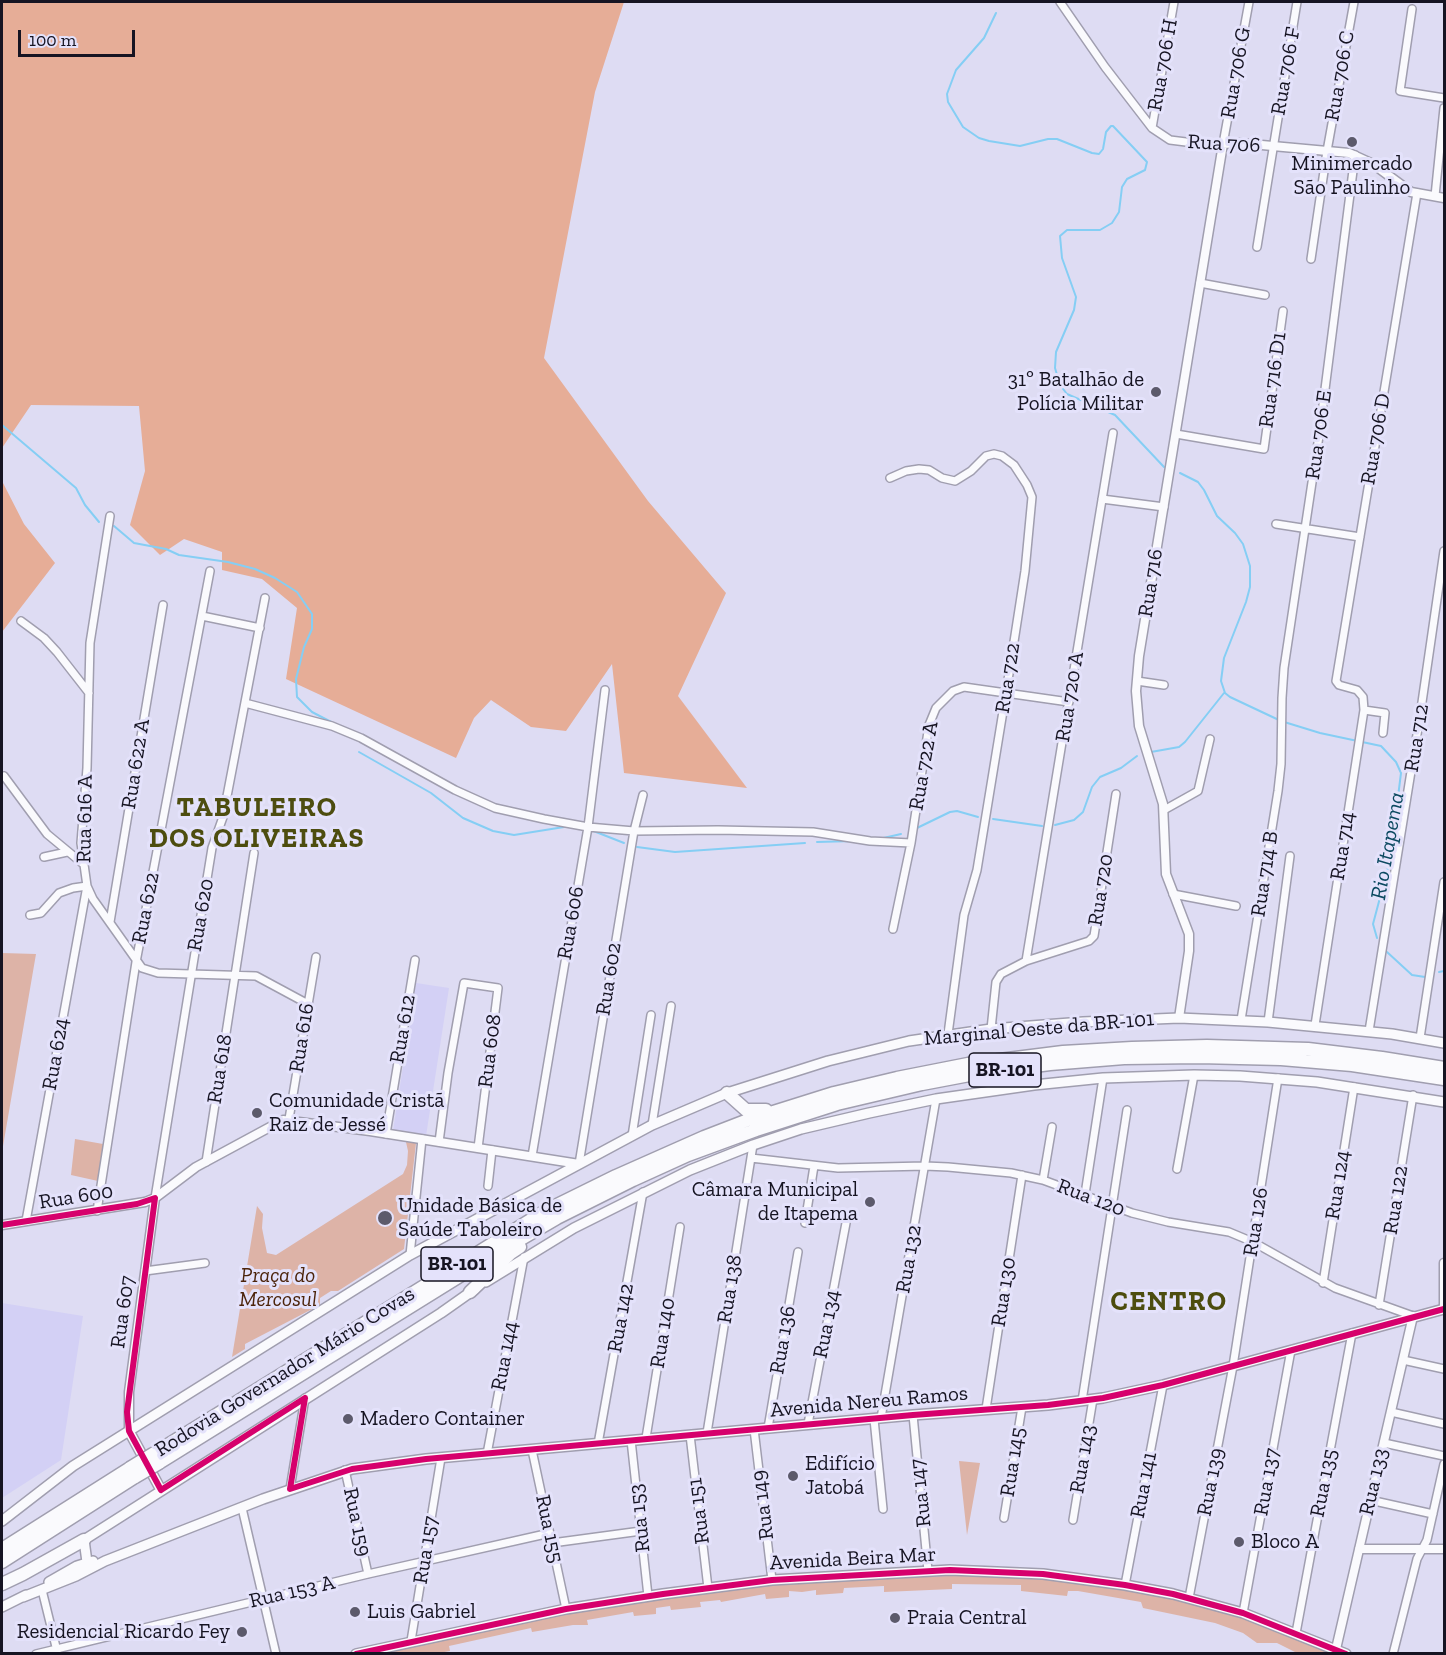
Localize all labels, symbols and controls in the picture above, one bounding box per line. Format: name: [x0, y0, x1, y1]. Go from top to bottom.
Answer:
street label: Rua 706 H: [1142, 17, 1184, 113]
scale bar: [21, 18, 138, 56]
street label: Rua 706 G: [1216, 25, 1256, 121]
street label: Rua 706 F: [1266, 25, 1306, 117]
text: 100 m: [29, 29, 76, 51]
street label: Rua 706 C: [1320, 29, 1360, 123]
street label: Rua 706: [1187, 130, 1261, 158]
marker: Minimercado São Paulinho: [1345, 135, 1359, 149]
place label: Minimercado São Paulinho: [1291, 151, 1413, 201]
street label: Rua 716 D1: [1254, 330, 1292, 430]
place label: 31º Batalhão de Polícia Militar: [1008, 367, 1144, 417]
marker: 31º Batalhão de Polícia Militar: [1149, 385, 1163, 399]
street label: Rua 706 E: [1300, 389, 1338, 481]
street label: Rua 706 D: [1356, 391, 1396, 487]
street label: Rua 716: [1133, 547, 1169, 619]
street label: Rua 722: [990, 641, 1026, 715]
street label: Rua 720 A: [1050, 650, 1090, 744]
street label: Rua 712: [1399, 702, 1435, 774]
street label: Rua 622 A: [116, 717, 156, 811]
street label: Rua 722 A: [904, 720, 944, 812]
street label: Rua 616 A: [72, 775, 98, 863]
water label: Rio Itapema: [1366, 790, 1410, 902]
district label: TABULEIRO DOS OLIVEIRAS: [149, 792, 365, 855]
street label: Rua 714: [1325, 810, 1361, 882]
street label: Rua 714 B: [1246, 829, 1284, 919]
street label: Rua 720: [1083, 852, 1119, 928]
street label: Rua 622: [127, 870, 165, 946]
street label: Rua 620: [182, 877, 220, 953]
street label: Rua 606: [552, 884, 590, 962]
street label: Rua 602: [591, 941, 627, 1017]
street label: Rua 612: [385, 992, 421, 1066]
street label: Rua 616: [284, 1001, 320, 1075]
street label: Marginal Oeste da BR-101: [923, 1006, 1155, 1052]
street label: Rua 608: [473, 1013, 507, 1089]
street label: Rua 624: [37, 1016, 75, 1092]
street label: Rua 618: [202, 1032, 238, 1106]
road number: BR-101: [969, 1053, 1041, 1087]
place label: Comunidade Cristã Raiz de Jessé: [269, 1088, 444, 1138]
marker: Comunidade Cristã Raiz de Jessé: [250, 1106, 264, 1120]
street label: Rua 124: [1320, 1149, 1356, 1221]
street label: Rua 122: [1378, 1164, 1414, 1236]
street label: Rua 120: [1054, 1174, 1128, 1222]
place label: Câmara Municipal de Itapema: [692, 1177, 858, 1227]
street label: Rua 600: [37, 1179, 115, 1215]
street label: Rua 126: [1238, 1186, 1274, 1258]
place label: Unidade Básica de Saúde Taboleiro: [398, 1193, 562, 1243]
marker: Câmara Municipal de Itapema: [863, 1195, 877, 1209]
marker: Unidade Básica de Saúde Taboleiro: [376, 1209, 394, 1227]
street label: Rua 132: [891, 1223, 927, 1295]
road number: BR-101: [421, 1247, 493, 1281]
street label: Rua 138: [712, 1253, 748, 1325]
street label: Rua 130: [986, 1255, 1022, 1329]
park label: Praça do Mercosul: [239, 1263, 317, 1313]
street label: Rua 607: [105, 1274, 141, 1350]
street label: Rodovia Governador Mário Covas: [150, 1281, 420, 1463]
street label: Rua 142: [603, 1281, 639, 1355]
district label: CENTRO: [1111, 1286, 1227, 1318]
street label: Rua 134: [808, 1288, 846, 1360]
street label: Rua 140: [645, 1296, 681, 1370]
street label: Rua 136: [765, 1304, 801, 1376]
street label: Rua 144: [486, 1319, 524, 1393]
street label: Avenida Nereu Ramos: [769, 1381, 969, 1423]
place label: Madero Container: [360, 1406, 525, 1432]
marker: Madero Container: [341, 1412, 355, 1426]
street label: Rua 143: [1065, 1423, 1101, 1495]
street label: Rua 145: [995, 1426, 1031, 1498]
street label: Rua 139: [1192, 1446, 1230, 1518]
street label: Rua 137: [1249, 1446, 1285, 1518]
street label: Rua 133: [1354, 1446, 1394, 1518]
street label: Rua 135: [1305, 1447, 1343, 1519]
street label: Rua 141: [1125, 1450, 1163, 1520]
place label: Edifício Jatobá: [805, 1451, 875, 1501]
street label: Rua 147: [905, 1458, 937, 1528]
street label: Rua 149: [746, 1469, 780, 1541]
marker: Edifício Jatobá: [786, 1469, 800, 1483]
street label: Rua 151: [682, 1476, 716, 1546]
street label: Rua 153: [624, 1482, 656, 1554]
street label: Rua 159: [337, 1485, 377, 1559]
street label: Rua 155: [529, 1493, 569, 1565]
street label: Rua 157: [408, 1514, 444, 1586]
place label: Bloco A: [1251, 1529, 1319, 1555]
marker: Bloco A: [1232, 1535, 1246, 1549]
street label: Avenida Beira Mar: [769, 1542, 937, 1576]
street label: Rua 153 A: [247, 1570, 337, 1614]
place label: Luis Gabriel: [367, 1599, 476, 1625]
marker: Luis Gabriel: [348, 1605, 362, 1619]
place label: Praia Central: [907, 1605, 1027, 1631]
marker: Praia Central: [888, 1611, 902, 1625]
place label: Residencial Ricardo Fey: [17, 1619, 230, 1645]
marker: Residencial Ricardo Fey: [235, 1625, 249, 1639]

